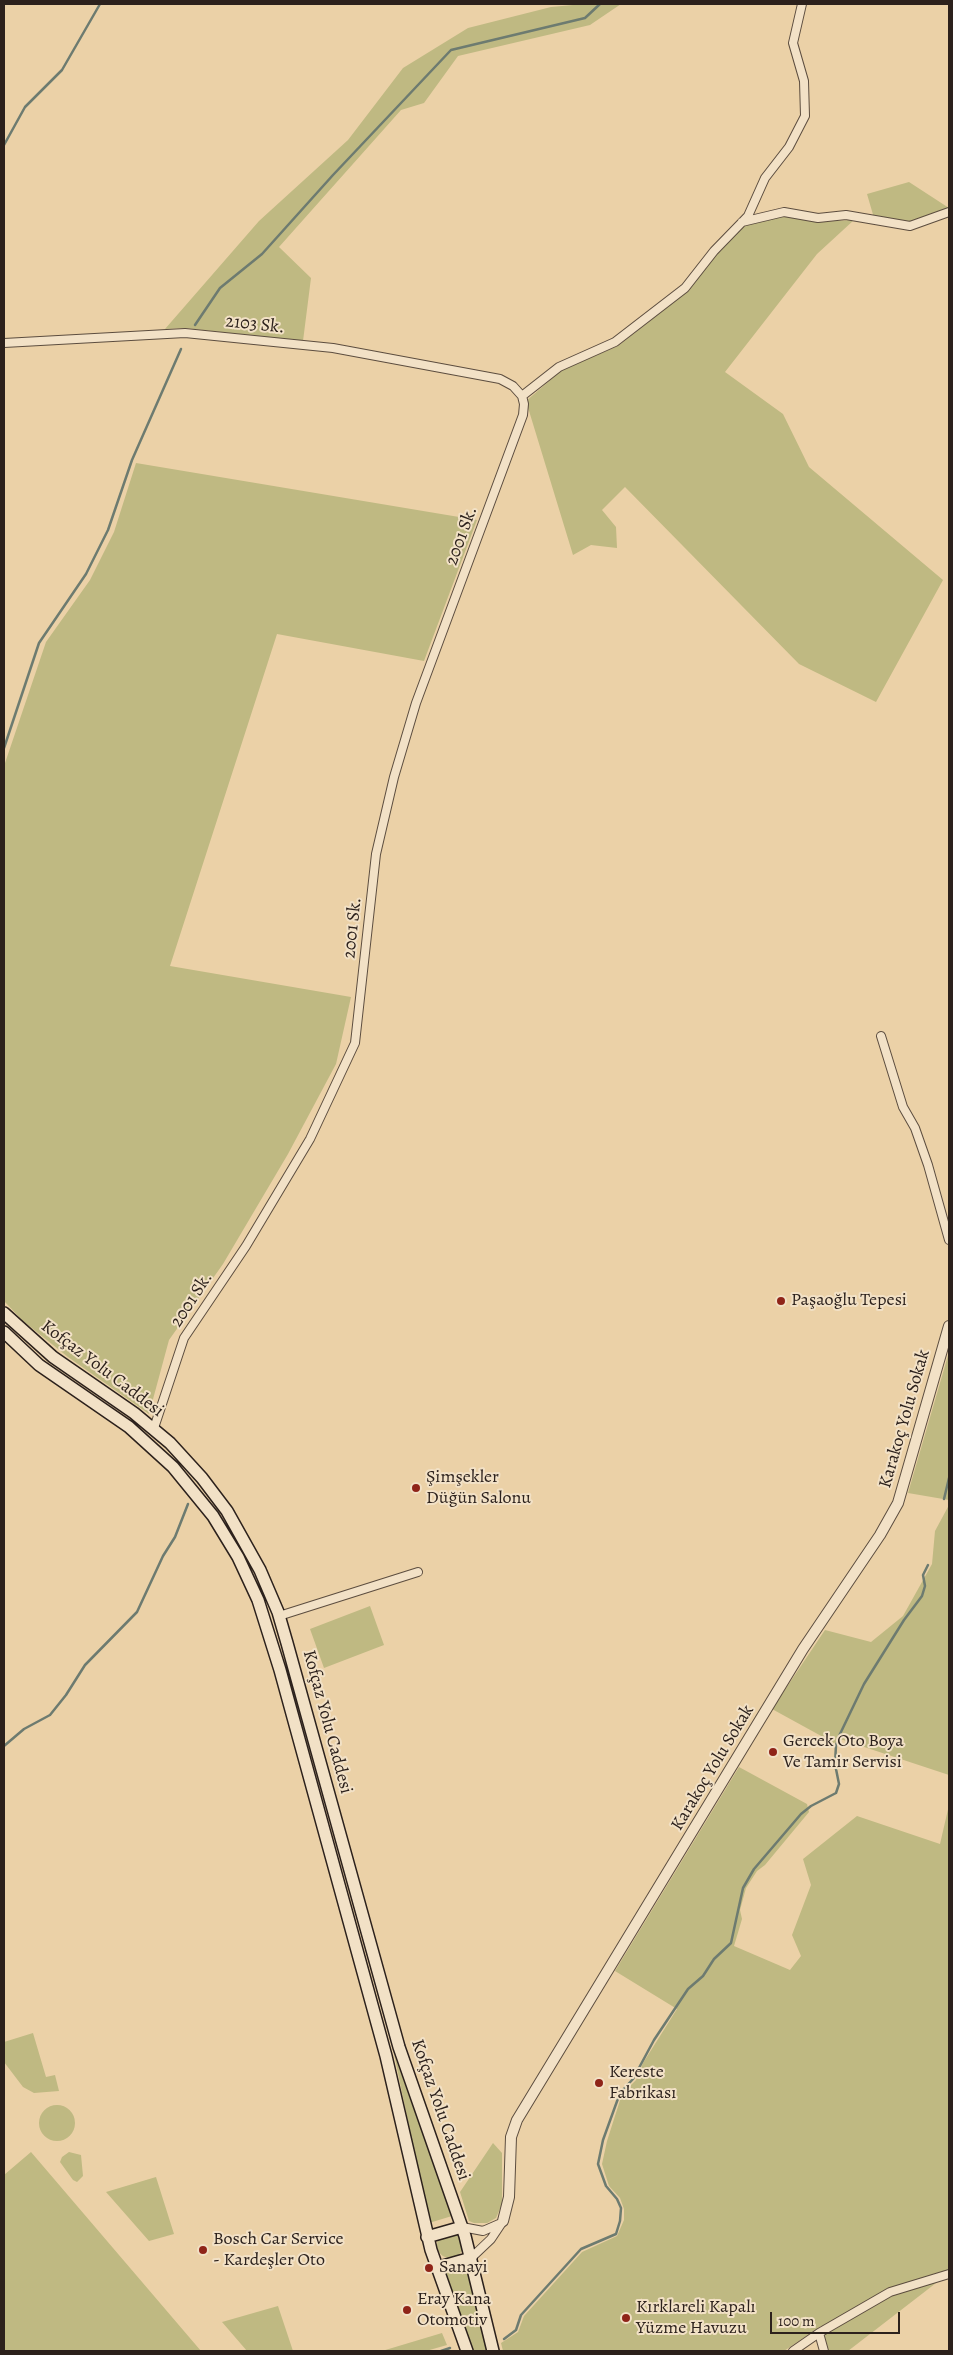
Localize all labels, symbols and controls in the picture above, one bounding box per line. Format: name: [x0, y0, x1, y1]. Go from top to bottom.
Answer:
street label: 2103 Sk.: [224, 311, 286, 339]
street label: 2001 Sk.: [441, 504, 483, 568]
street label: 2001 Sk.: [339, 896, 367, 960]
street label: 2001 Sk.: [166, 1268, 218, 1332]
place label: Paşaoğlu Tepesi: [791, 1290, 907, 1312]
marker: Paşaoğlu Tepesi: [775, 1295, 787, 1307]
street label: Kofçaz Yolu Caddesi: [36, 1316, 168, 1422]
street label: Karakoç Yolu Sokak: [875, 1347, 935, 1491]
place label: Şimşekler Düğün Salonu: [426, 1467, 531, 1510]
marker: Şimşekler Düğün Salonu: [410, 1482, 422, 1494]
street label: Kofçaz Yolu Caddesi: [297, 1648, 357, 1796]
street label: Karakoç Yolu Sokak: [667, 1701, 759, 1835]
place label: Gercek Oto Boya Ve Tamir Servisi: [783, 1731, 904, 1774]
marker: Gercek Oto Boya Ve Tamir Servisi: [767, 1746, 779, 1758]
street label: Kofçaz Yolu Caddesi: [406, 2037, 474, 2183]
place label: Kereste Fabrikası: [609, 2062, 676, 2104]
marker: Kereste Fabrikası: [593, 2077, 605, 2089]
place label: Bosch Car Service - Kardeşler Oto: [213, 2229, 344, 2272]
marker: Bosch Car Service - Kardeşler Oto: [197, 2244, 209, 2256]
place label: Sanayi: [439, 2257, 488, 2279]
marker: Sanayi: [423, 2262, 435, 2274]
place label: Eray Kana Otomotiv: [417, 2289, 491, 2332]
place label: Kırklareli Kapalı Yüzme Havuzu: [636, 2297, 756, 2340]
scale bar: [773, 2302, 903, 2334]
marker: Eray Kana Otomotiv: [401, 2304, 413, 2316]
text: 100 m: [778, 2311, 815, 2331]
marker: Kırklareli Kapalı Yüzme Havuzu: [620, 2312, 632, 2324]

